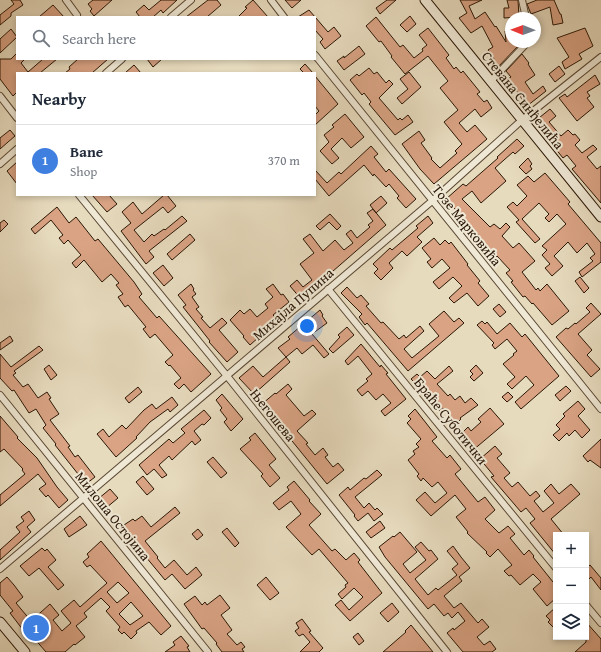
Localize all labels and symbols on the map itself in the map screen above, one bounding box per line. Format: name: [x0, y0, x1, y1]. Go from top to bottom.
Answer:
north arrow: [505, 12, 541, 48]
street label: Стевана Синђелића: [477, 47, 569, 154]
street label: Тозе Марковића: [428, 180, 506, 270]
street label: Михајла Пупина: [248, 263, 338, 345]
your location: [297, 316, 317, 336]
street label: Браће Суботички: [410, 373, 492, 469]
street label: Његошева: [245, 384, 301, 446]
street label: Милоша Остојина: [71, 467, 156, 565]
pin: 1: [23, 613, 49, 643]

